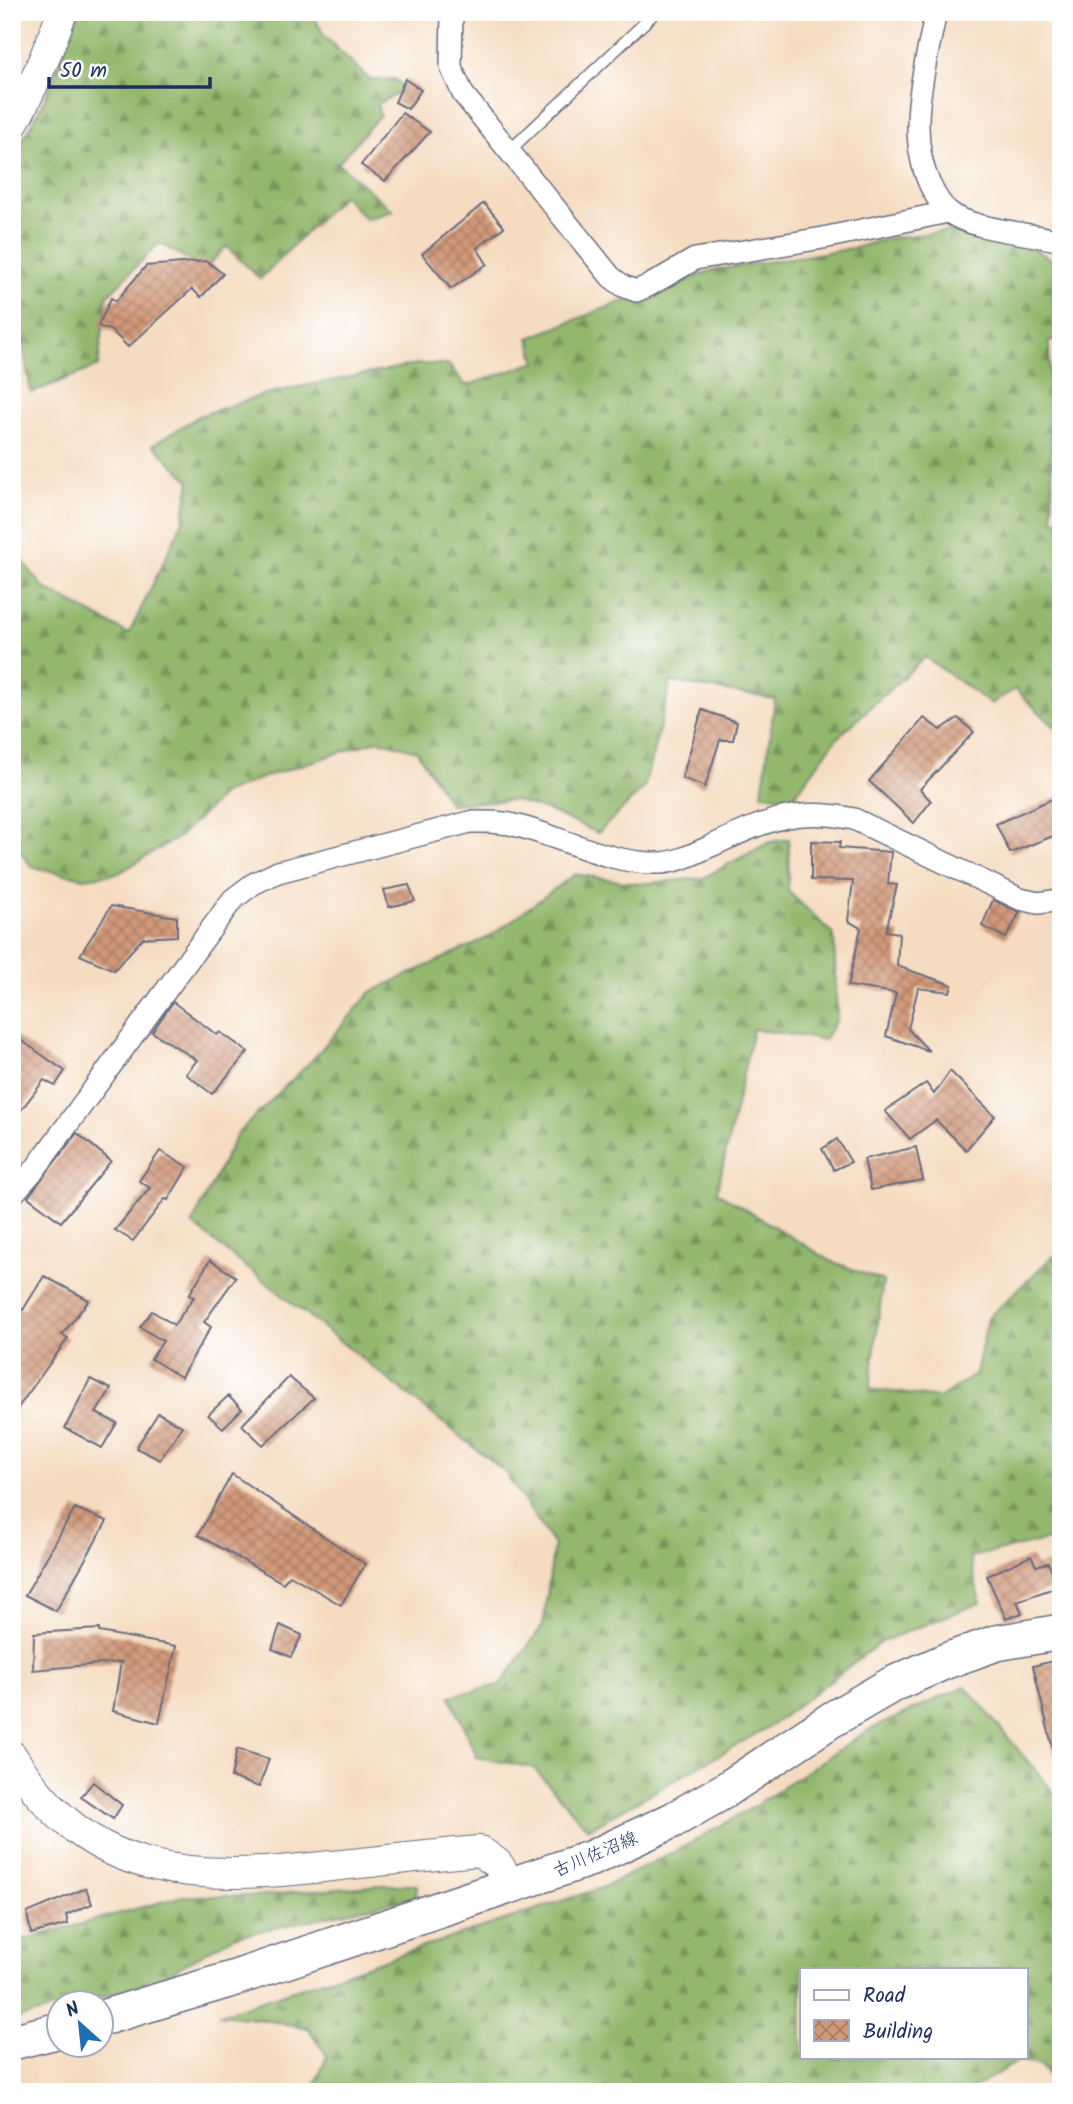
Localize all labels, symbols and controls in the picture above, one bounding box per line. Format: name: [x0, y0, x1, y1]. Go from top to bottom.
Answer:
scale bar: [49, 46, 210, 90]
text: 50 m: [60, 55, 107, 88]
street label: 古川佐沼線: [548, 1824, 643, 1886]
legend: [800, 1968, 1028, 2058]
text: Road: [863, 1980, 906, 2013]
north arrow: [46, 1988, 116, 2058]
text: N: [61, 1995, 85, 2027]
text: Building: [863, 2016, 933, 2049]

